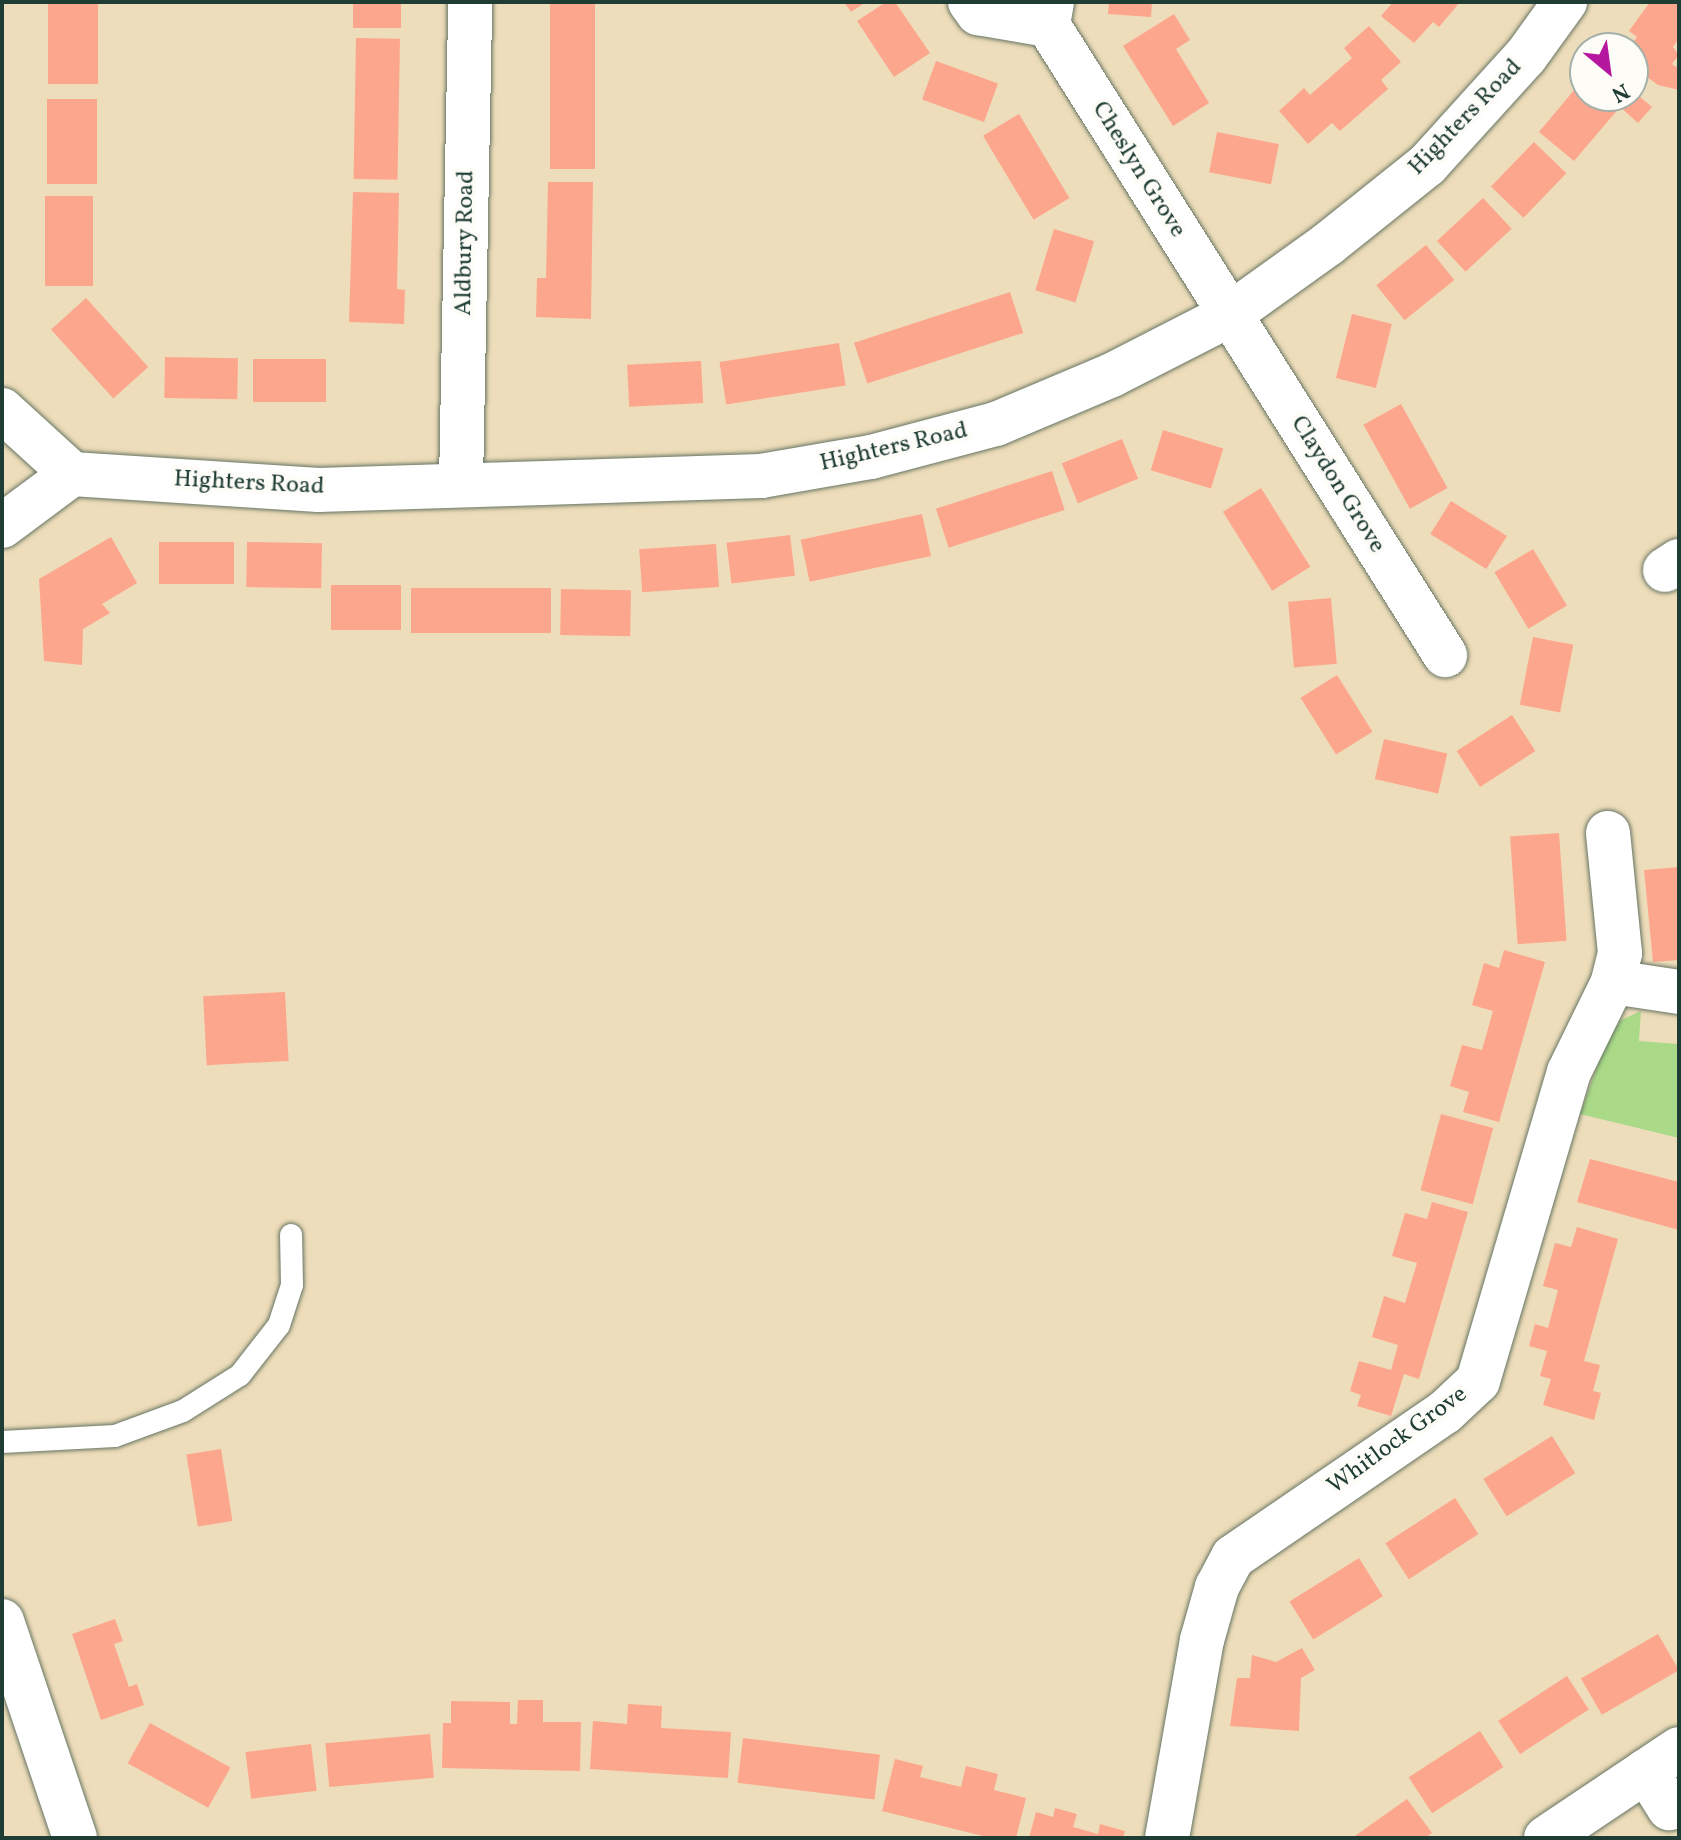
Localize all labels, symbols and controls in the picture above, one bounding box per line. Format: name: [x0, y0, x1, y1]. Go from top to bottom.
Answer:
north arrow: [1569, 32, 1649, 112]
street label: Highters Road: [1403, 54, 1529, 182]
text: N: [1605, 74, 1634, 109]
street label: Cheslyn Grove: [1085, 97, 1191, 243]
street label: Aldbury Road: [450, 170, 482, 316]
street label: Claydon Grove: [1283, 411, 1391, 559]
street label: Highters Road: [817, 417, 971, 479]
street label: Highters Road: [173, 466, 325, 502]
street label: Whitlock Grove: [1323, 1381, 1473, 1501]

